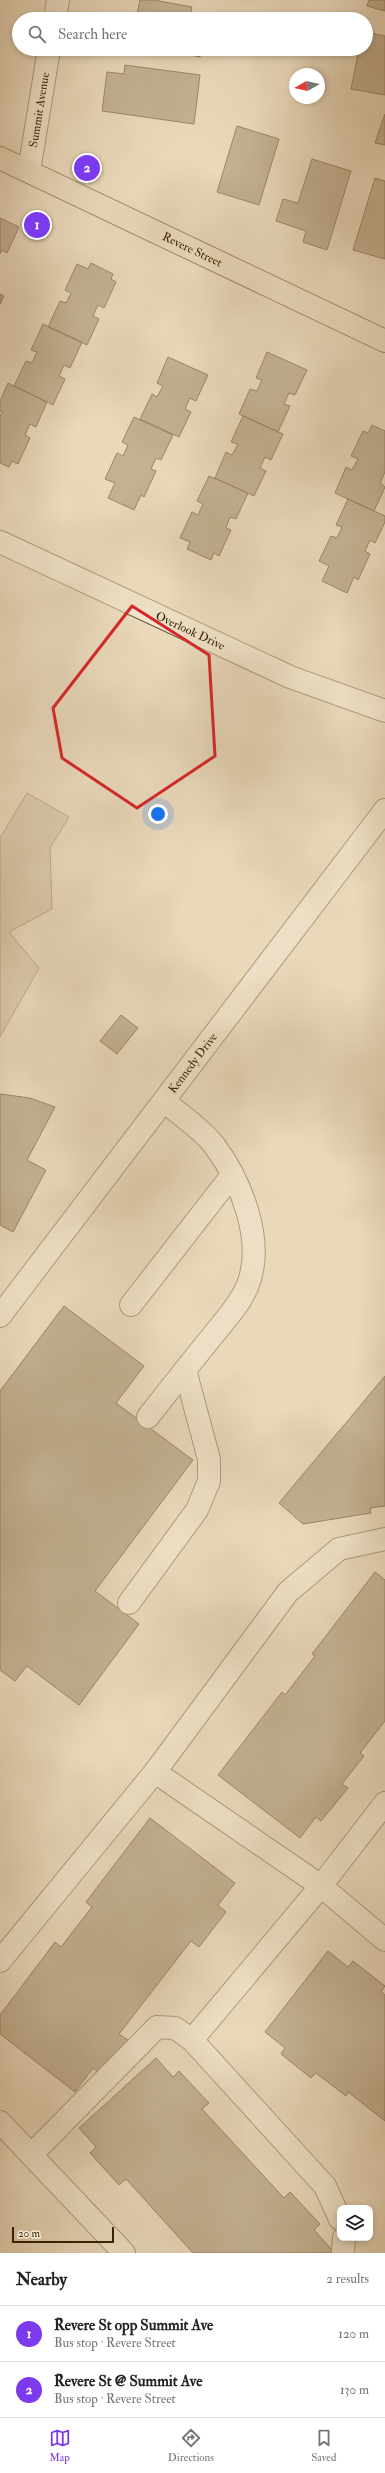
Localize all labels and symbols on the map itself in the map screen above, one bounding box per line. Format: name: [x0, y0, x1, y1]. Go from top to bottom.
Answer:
north arrow: [289, 68, 325, 104]
street label: Summit Avenue: [26, 71, 53, 149]
pin: 2: [74, 153, 100, 183]
pin: 1: [24, 210, 50, 240]
street label: Revere Street: [160, 229, 225, 271]
street label: Overlook Drive: [153, 609, 227, 654]
your location: [148, 804, 168, 824]
street label: Kennedy Drive: [165, 1030, 221, 1096]
scale bar: [12, 2225, 114, 2244]

